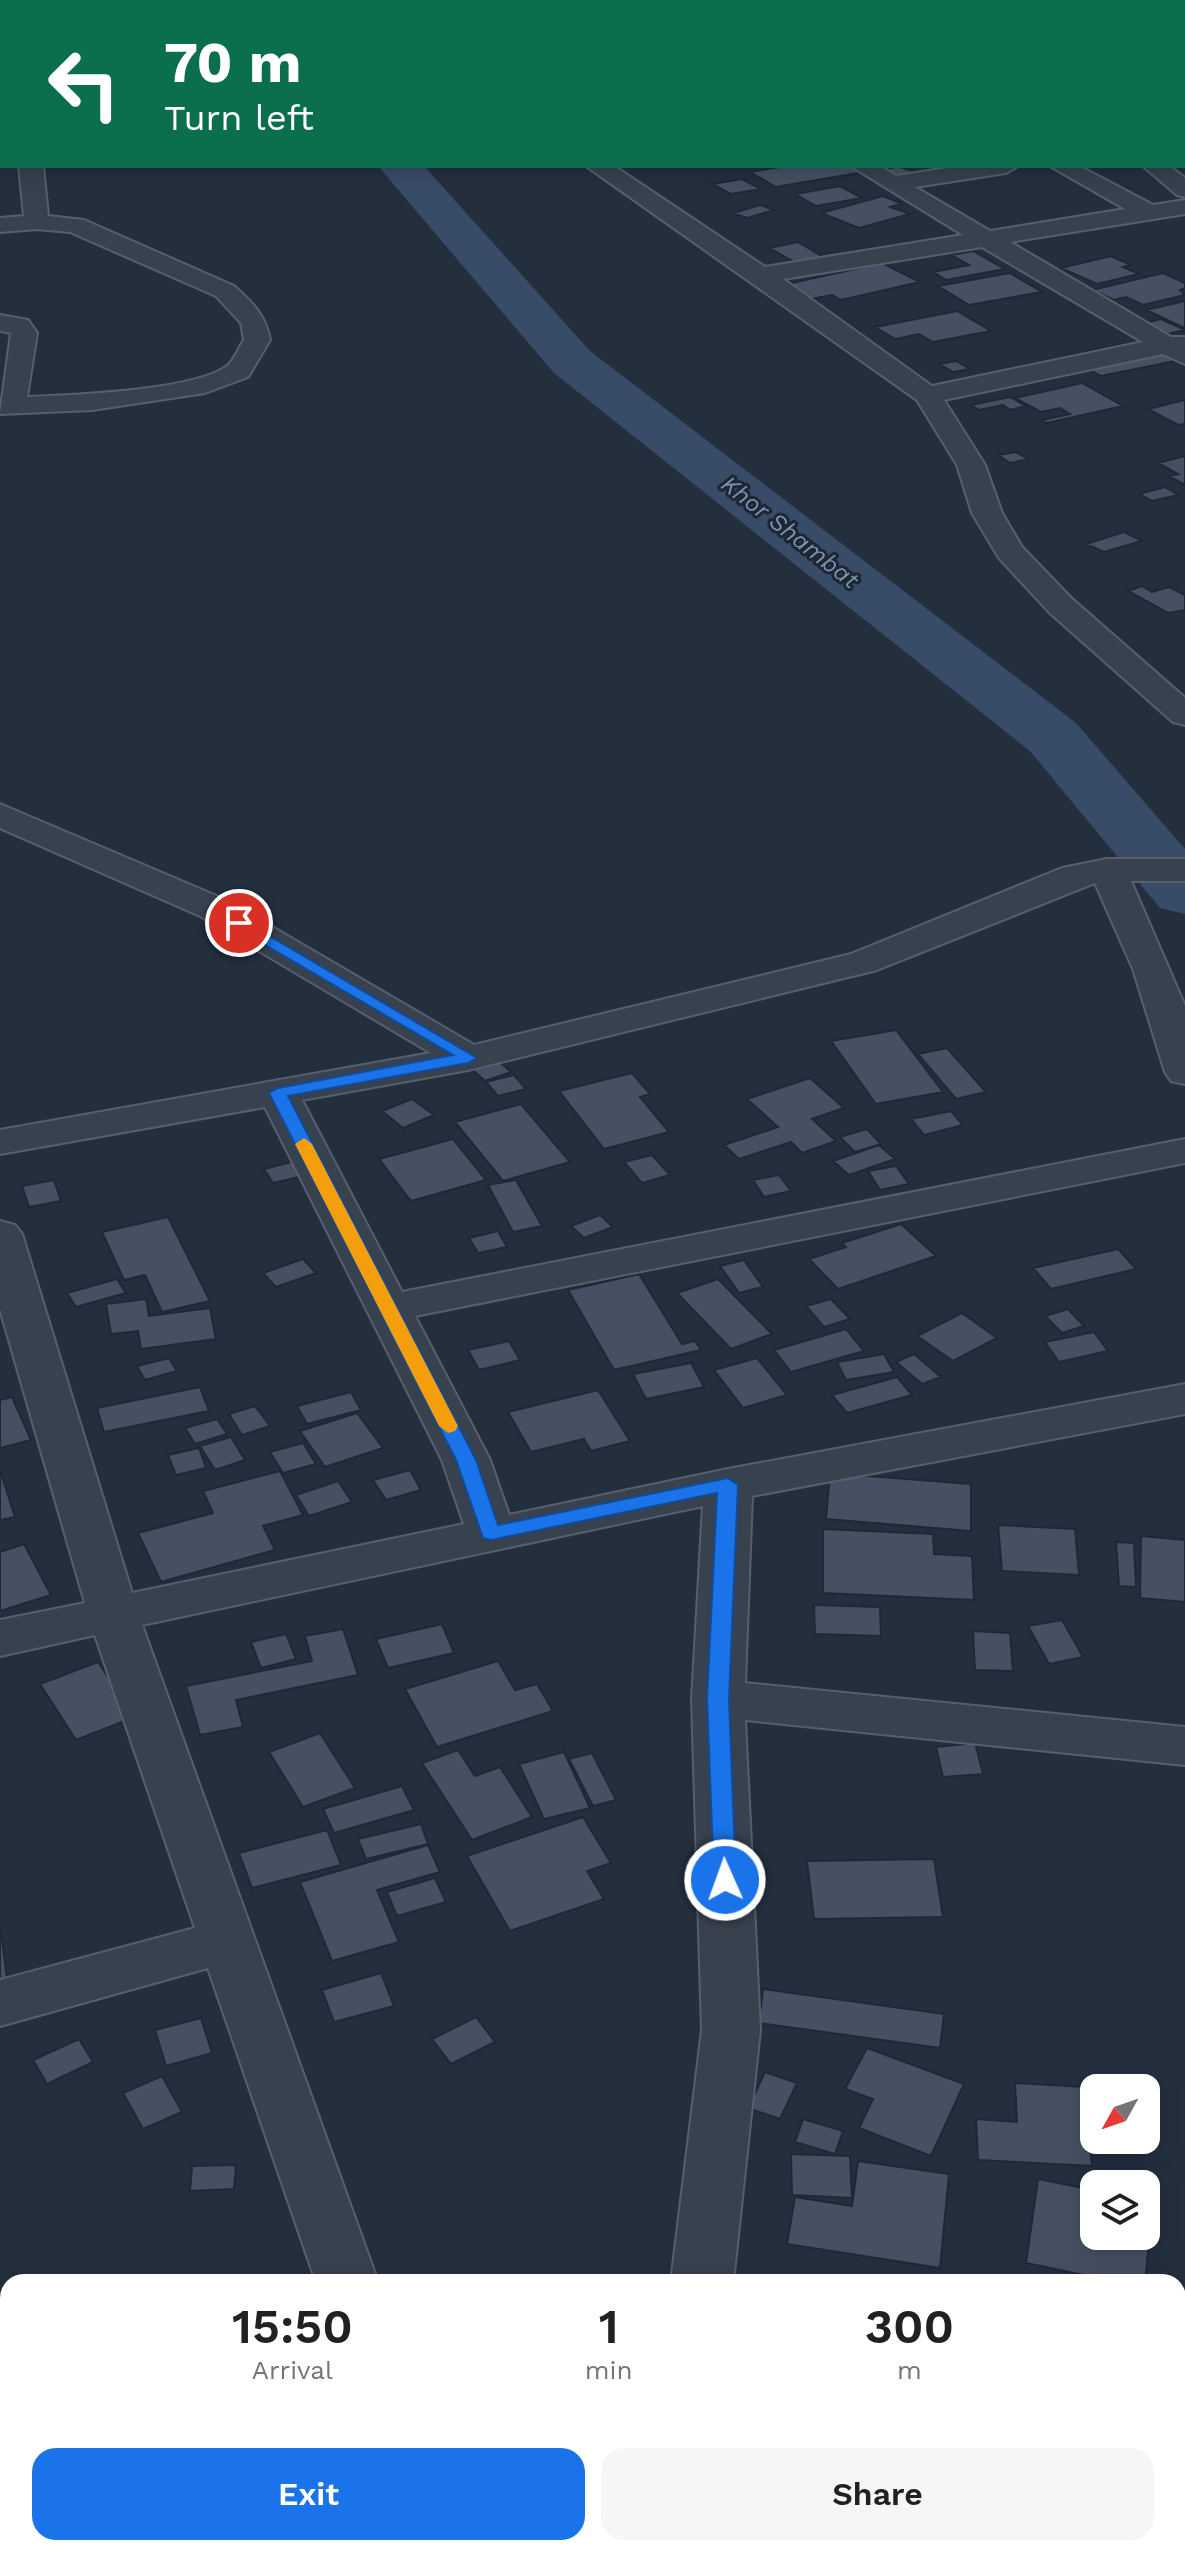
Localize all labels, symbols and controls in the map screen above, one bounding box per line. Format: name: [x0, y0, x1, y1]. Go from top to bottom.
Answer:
text: 70 m: [164, 30, 301, 96]
icon: left: [32, 32, 136, 136]
text: Turn left: [164, 97, 314, 139]
water label: Khor Shambat: [716, 470, 865, 595]
pin: [205, 889, 273, 957]
icon: arrive: [217, 901, 261, 945]
position arrow: [683, 1838, 767, 1922]
north arrow: [1080, 2074, 1160, 2154]
map controls: [1080, 2074, 1160, 2250]
button: layers: [1080, 2170, 1160, 2250]
text: 15:50: [232, 2298, 353, 2355]
text: 1: [599, 2298, 619, 2355]
text: 300: [865, 2298, 954, 2355]
text: Arrival: [252, 2355, 333, 2385]
text: min: [585, 2355, 633, 2385]
text: m: [897, 2355, 922, 2385]
button: Exit: [32, 2448, 585, 2540]
button: Share: [601, 2448, 1154, 2540]

